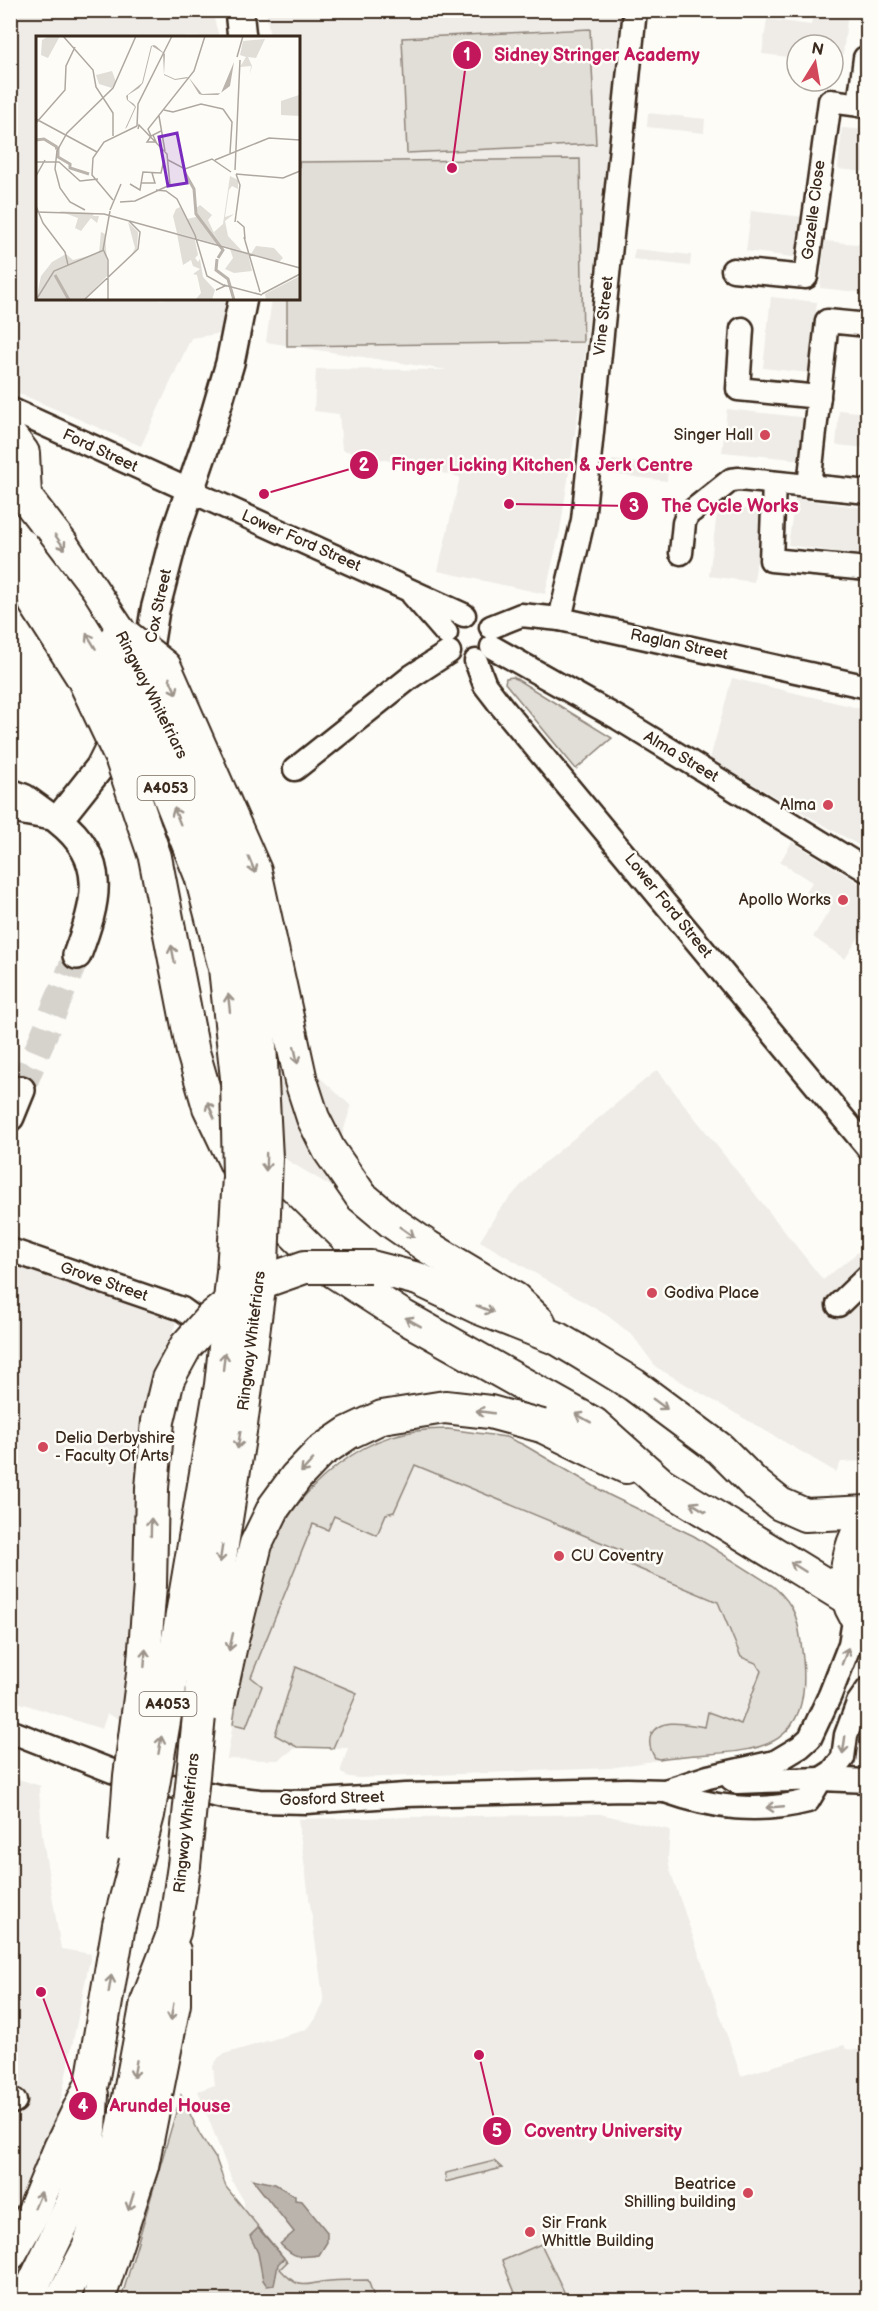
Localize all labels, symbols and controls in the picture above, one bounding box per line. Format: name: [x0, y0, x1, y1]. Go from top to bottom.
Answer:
north arrow: [785, 33, 845, 93]
inset map: [36, 36, 300, 300]
callout: Sidney Stringer Academy: [452, 37, 713, 73]
text: N: [810, 39, 825, 60]
text: 1: [463, 45, 471, 66]
text: Sidney Stringer Academy: [494, 45, 701, 66]
street label: Gazelle Close: [798, 159, 830, 261]
street label: Vine Street: [590, 275, 618, 357]
street label: Ford Street: [59, 425, 141, 477]
place label: Singer Hall: [674, 426, 753, 445]
marker: Singer Hall: [758, 428, 772, 442]
callout: Finger Licking Kitchen & Jerk Centre: [349, 447, 705, 483]
text: 2: [359, 455, 370, 476]
text: Finger Licking Kitchen & Jerk Centre: [391, 455, 693, 476]
callout: The Cycle Works: [619, 488, 810, 524]
text: 3: [629, 496, 639, 517]
text: The Cycle Works: [661, 496, 799, 517]
street label: Lower Ford Street: [238, 506, 364, 576]
one-way arrow: [54, 533, 66, 550]
street label: Cox Street: [142, 567, 176, 645]
street label: Raglan Street: [629, 625, 730, 665]
street label: Ringway Whitefriars: [111, 628, 191, 762]
one-way arrow: [84, 633, 96, 650]
one-way arrow: [168, 677, 180, 695]
street label: Alma Street: [640, 727, 722, 787]
road number: A4053: [138, 776, 195, 800]
place label: Alma: [780, 796, 816, 815]
marker: Alma: [821, 798, 835, 812]
one-way arrow: [171, 807, 182, 825]
street label: Lower Ford Street: [620, 850, 716, 962]
one-way arrow: [247, 855, 258, 873]
place label: Apollo Works: [739, 891, 831, 910]
marker: Apollo Works: [836, 893, 850, 907]
one-way arrow: [168, 944, 179, 964]
one-way arrow: [223, 993, 234, 1013]
one-way arrow: [290, 1045, 302, 1064]
one-way arrow: [205, 1102, 217, 1120]
one-way arrow: [260, 1152, 271, 1172]
one-way arrow: [398, 1226, 415, 1239]
street label: Grove Street: [58, 1258, 150, 1306]
street label: Ringway Whitefriars: [234, 1270, 270, 1412]
place label: Godiva Place: [664, 1284, 759, 1303]
marker: Godiva Place: [645, 1286, 659, 1300]
one-way arrow: [475, 1304, 493, 1315]
one-way arrow: [405, 1316, 422, 1328]
one-way arrow: [218, 1351, 229, 1371]
one-way arrow: [651, 1398, 667, 1411]
one-way arrow: [476, 1406, 496, 1417]
one-way arrow: [575, 1412, 592, 1424]
place label: Delia Derbyshire - Faculty Of Arts: [55, 1429, 175, 1466]
one-way arrow: [233, 1429, 244, 1449]
marker: Delia Derbyshire - Faculty Of Arts: [36, 1440, 50, 1454]
one-way arrow: [300, 1458, 314, 1473]
one-way arrow: [690, 1501, 707, 1513]
one-way arrow: [145, 1517, 157, 1537]
one-way arrow: [215, 1543, 226, 1563]
place label: CU Coventry: [571, 1547, 664, 1566]
marker: CU Coventry: [552, 1549, 566, 1563]
one-way arrow: [790, 1561, 807, 1573]
one-way arrow: [225, 1632, 237, 1651]
one-way arrow: [841, 1647, 852, 1666]
one-way arrow: [139, 1648, 150, 1668]
road number: A4053: [140, 1692, 196, 1716]
one-way arrow: [839, 1735, 850, 1754]
one-way arrow: [155, 1736, 166, 1755]
street label: Ringway Whitefriars: [170, 1752, 204, 1894]
street label: Gosford Street: [279, 1788, 385, 1810]
one-way arrow: [766, 1802, 786, 1813]
one-way arrow: [105, 1974, 116, 1994]
one-way arrow: [167, 2001, 178, 2021]
one-way arrow: [129, 2058, 140, 2078]
callout: Arundel House: [68, 2088, 243, 2124]
text: 4: [78, 2096, 89, 2117]
text: Arundel House: [108, 2096, 231, 2117]
callout: Coventry University: [482, 2113, 694, 2149]
text: 5: [492, 2121, 502, 2142]
text: Coventry University: [524, 2121, 683, 2142]
place label: Beatrice Shilling building: [624, 2175, 737, 2212]
marker: Beatrice Shilling building: [741, 2186, 755, 2200]
one-way arrow: [34, 2191, 45, 2209]
one-way arrow: [125, 2192, 136, 2211]
place label: Sir Frank Whittle Building: [542, 2214, 654, 2251]
marker: Sir Frank Whittle Building: [523, 2225, 537, 2239]

